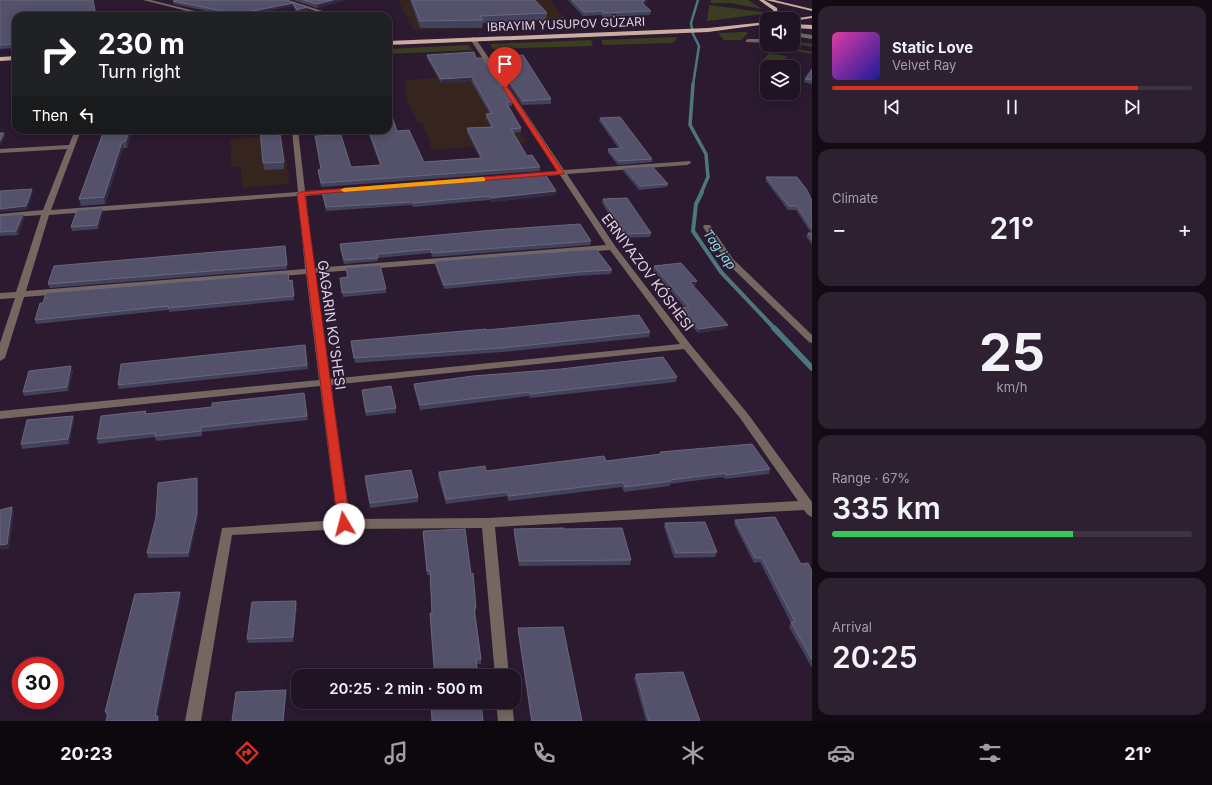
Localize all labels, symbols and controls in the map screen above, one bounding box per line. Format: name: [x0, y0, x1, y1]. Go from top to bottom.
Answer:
map controls: [760, 12, 800, 100]
button: sound: [760, 12, 800, 52]
street label: IBRAYIM YUSUPOV GÚZARI: [487, 14, 645, 34]
text: 230 m: [98, 27, 185, 61]
icon: right: [32, 28, 84, 80]
text: Static Love: [892, 38, 973, 57]
pin: [488, 47, 522, 88]
icon: arrive: [494, 53, 516, 75]
text: Velvet Ray: [892, 57, 956, 73]
button: layers: [760, 60, 800, 100]
text: Turn right: [98, 61, 181, 82]
icon: previous: [881, 96, 903, 118]
icon: pause: [1001, 96, 1023, 118]
icon: next: [1121, 96, 1143, 118]
icon: left: [76, 104, 98, 126]
text: Then: [32, 106, 68, 125]
text: Climate: [832, 190, 878, 206]
street label: ERNIYAZOV KÓSHESI: [598, 210, 698, 334]
text: 21°: [989, 210, 1035, 246]
text: −: [832, 216, 847, 242]
text: +: [1177, 216, 1192, 242]
water label: Tag jap: [700, 226, 740, 272]
street label: GAGARIN KO'SHESI: [314, 259, 350, 391]
text: 25: [979, 321, 1045, 384]
text: km/h: [997, 379, 1027, 395]
text: Range · 67%: [832, 470, 910, 486]
text: 335 km: [832, 490, 941, 526]
position arrow: [323, 503, 365, 545]
text: Arrival: [832, 619, 872, 635]
text: 20:25: [832, 639, 918, 675]
speed limit sign: 30: [12, 657, 64, 709]
text: 20:25 · 2 min · 500 m: [329, 679, 483, 698]
icon: directions: [233, 739, 261, 767]
icon: music: [382, 739, 410, 767]
icon: phone: [530, 739, 558, 767]
icon: climate: [679, 739, 707, 767]
icon: car: [827, 739, 855, 767]
icon: filters: [976, 739, 1004, 767]
text: 20:23: [60, 743, 113, 764]
text: 21°: [1124, 743, 1152, 764]

